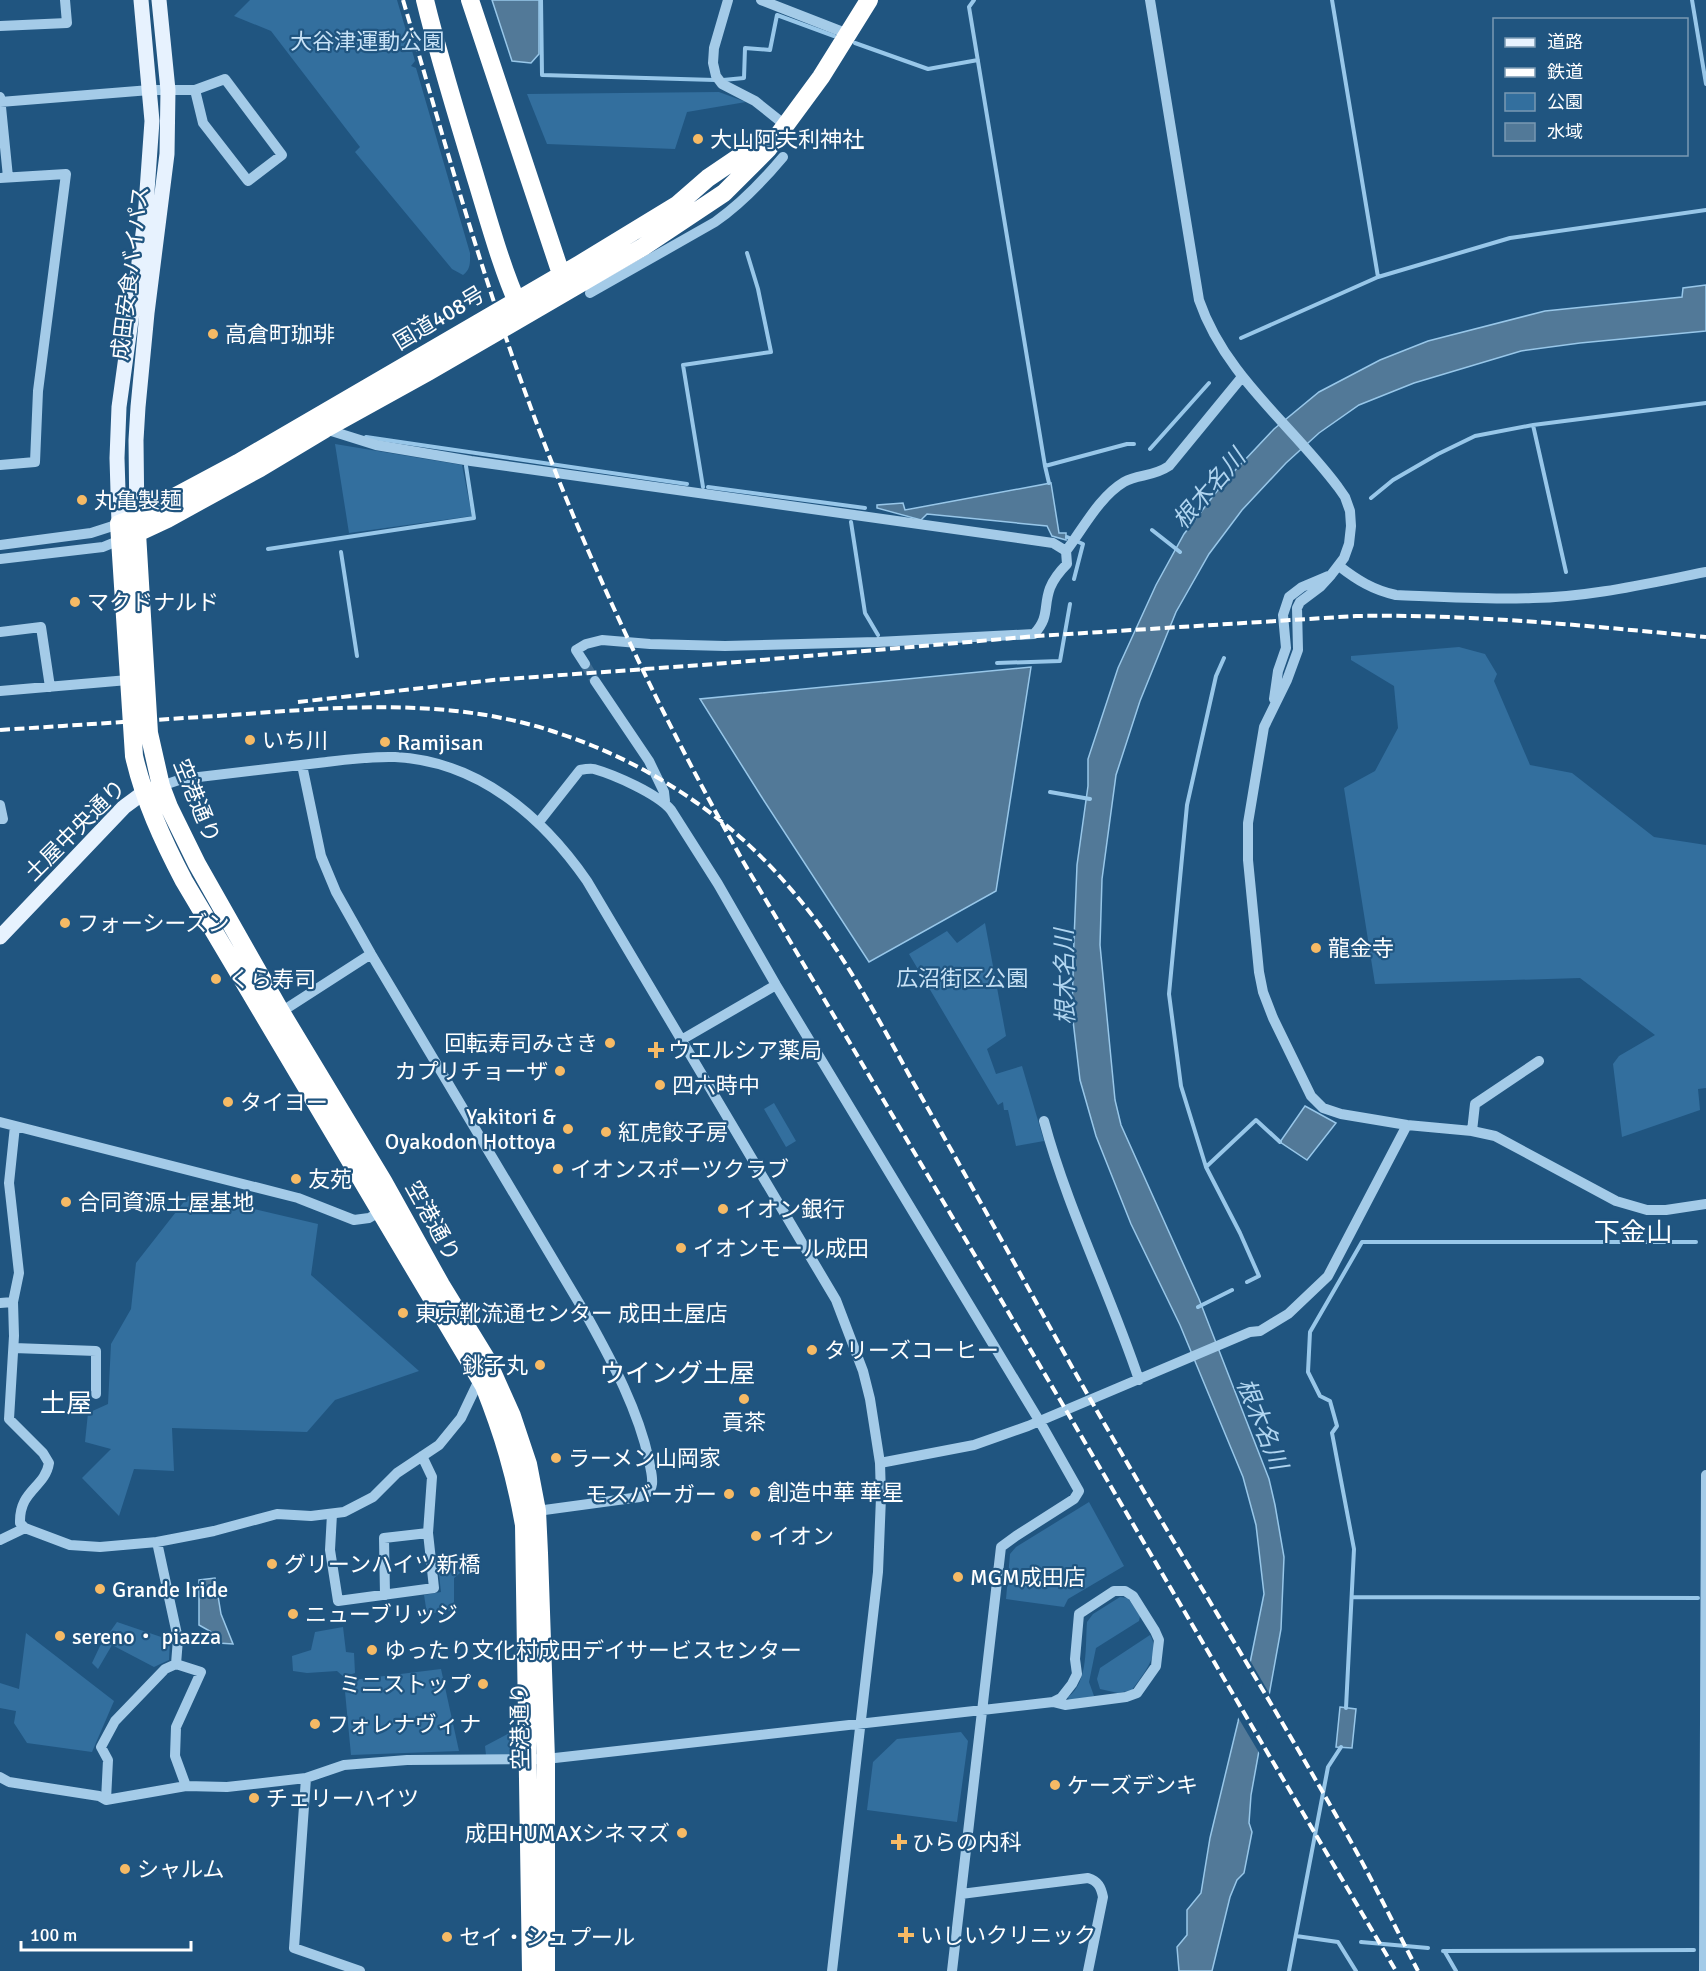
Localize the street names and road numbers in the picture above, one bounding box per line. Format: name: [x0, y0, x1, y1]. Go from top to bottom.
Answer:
street label: 成田安食バイパス: [106, 184, 154, 362]
street label: 国道408号: [388, 280, 490, 356]
street label: 空港通り: [168, 755, 226, 847]
street label: 土屋中央通り: [19, 774, 131, 886]
street label: 空港通り: [400, 1176, 466, 1266]
street label: 空港通り: [506, 1682, 534, 1770]

